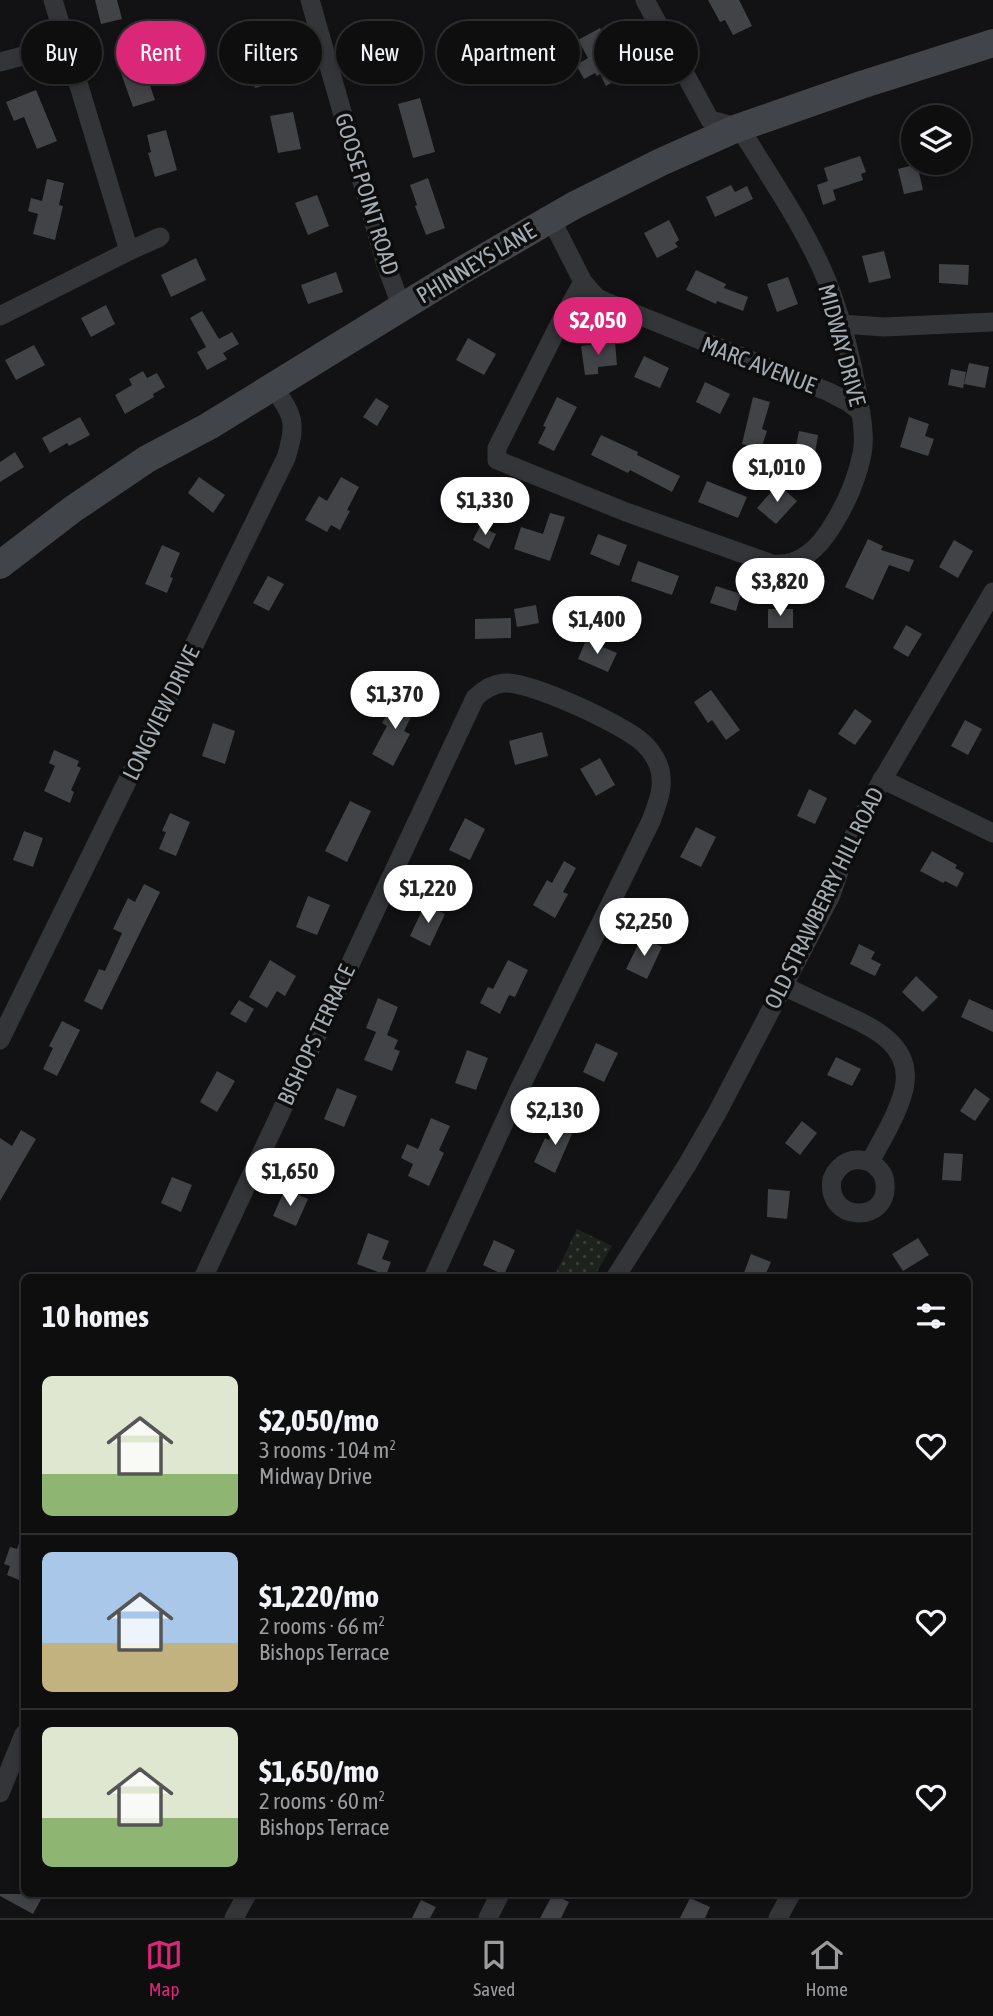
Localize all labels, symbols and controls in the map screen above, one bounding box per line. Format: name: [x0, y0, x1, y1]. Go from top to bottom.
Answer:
chip: Buy: [21, 21, 102, 84]
chip: Rent: [116, 21, 205, 84]
chip: Filters: [219, 21, 322, 84]
chip: New: [336, 21, 423, 84]
chip: Apartment: [437, 21, 580, 84]
chip: House: [594, 21, 698, 84]
map controls: [901, 105, 971, 175]
button: layers: [901, 105, 971, 175]
street label: GOOSE POINT ROAD: [330, 110, 404, 278]
street label: PHINNEYS LANE: [412, 217, 540, 309]
street label: MIDWAY DRIVE: [813, 281, 871, 409]
pin: $2,050: [541, 298, 655, 357]
text: $2,050: [570, 307, 627, 333]
street label: MARC AVENUE: [698, 331, 820, 399]
pin: $1,010: [720, 444, 834, 504]
text: $1,010: [749, 454, 806, 480]
pin: $1,330: [428, 477, 542, 537]
text: $1,330: [457, 487, 514, 513]
pin: $3,820: [723, 558, 837, 618]
text: $3,820: [752, 568, 809, 594]
pin: $1,400: [540, 596, 654, 656]
text: $1,400: [569, 606, 626, 632]
street label: LONGVIEW DRIVE: [117, 642, 205, 784]
pin: $1,370: [338, 672, 452, 731]
text: $1,370: [367, 681, 424, 707]
street label: OLD STRAWBERRY HILL ROAD: [759, 783, 889, 1013]
pin: $1,220: [371, 866, 485, 925]
text: $1,220: [400, 875, 457, 901]
pin: $2,250: [587, 898, 701, 958]
text: $2,250: [616, 908, 673, 934]
street label: BISHOPS TERRACE: [272, 961, 360, 1109]
pin: $2,130: [498, 1088, 612, 1147]
text: $2,130: [527, 1097, 584, 1123]
pin: $1,650: [233, 1148, 347, 1208]
text: $1,650: [262, 1158, 319, 1184]
icon: filters: [912, 1297, 950, 1335]
text: 10 homes: [42, 1299, 149, 1333]
text: $2,050/mo: [259, 1403, 379, 1437]
icon: home: [98, 1404, 182, 1488]
icon: heart: [912, 1427, 950, 1465]
text: 3 rooms · 104 m²: [259, 1437, 396, 1463]
text: Midway Drive: [259, 1463, 372, 1489]
text: $1,220/mo: [259, 1579, 379, 1613]
icon: home: [98, 1580, 182, 1664]
icon: heart: [912, 1603, 950, 1641]
text: 2 rooms · 66 m²: [259, 1613, 385, 1639]
text: Bishops Terrace: [259, 1639, 389, 1665]
text: $1,650/mo: [259, 1754, 379, 1788]
icon: home: [98, 1755, 182, 1839]
icon: heart: [912, 1778, 950, 1816]
text: 2 rooms · 60 m²: [259, 1788, 385, 1814]
text: Bishops Terrace: [259, 1814, 389, 1840]
tab: Map: [145, 1936, 183, 2000]
tab: Saved: [473, 1936, 515, 2000]
tab: Home: [806, 1936, 848, 2000]

